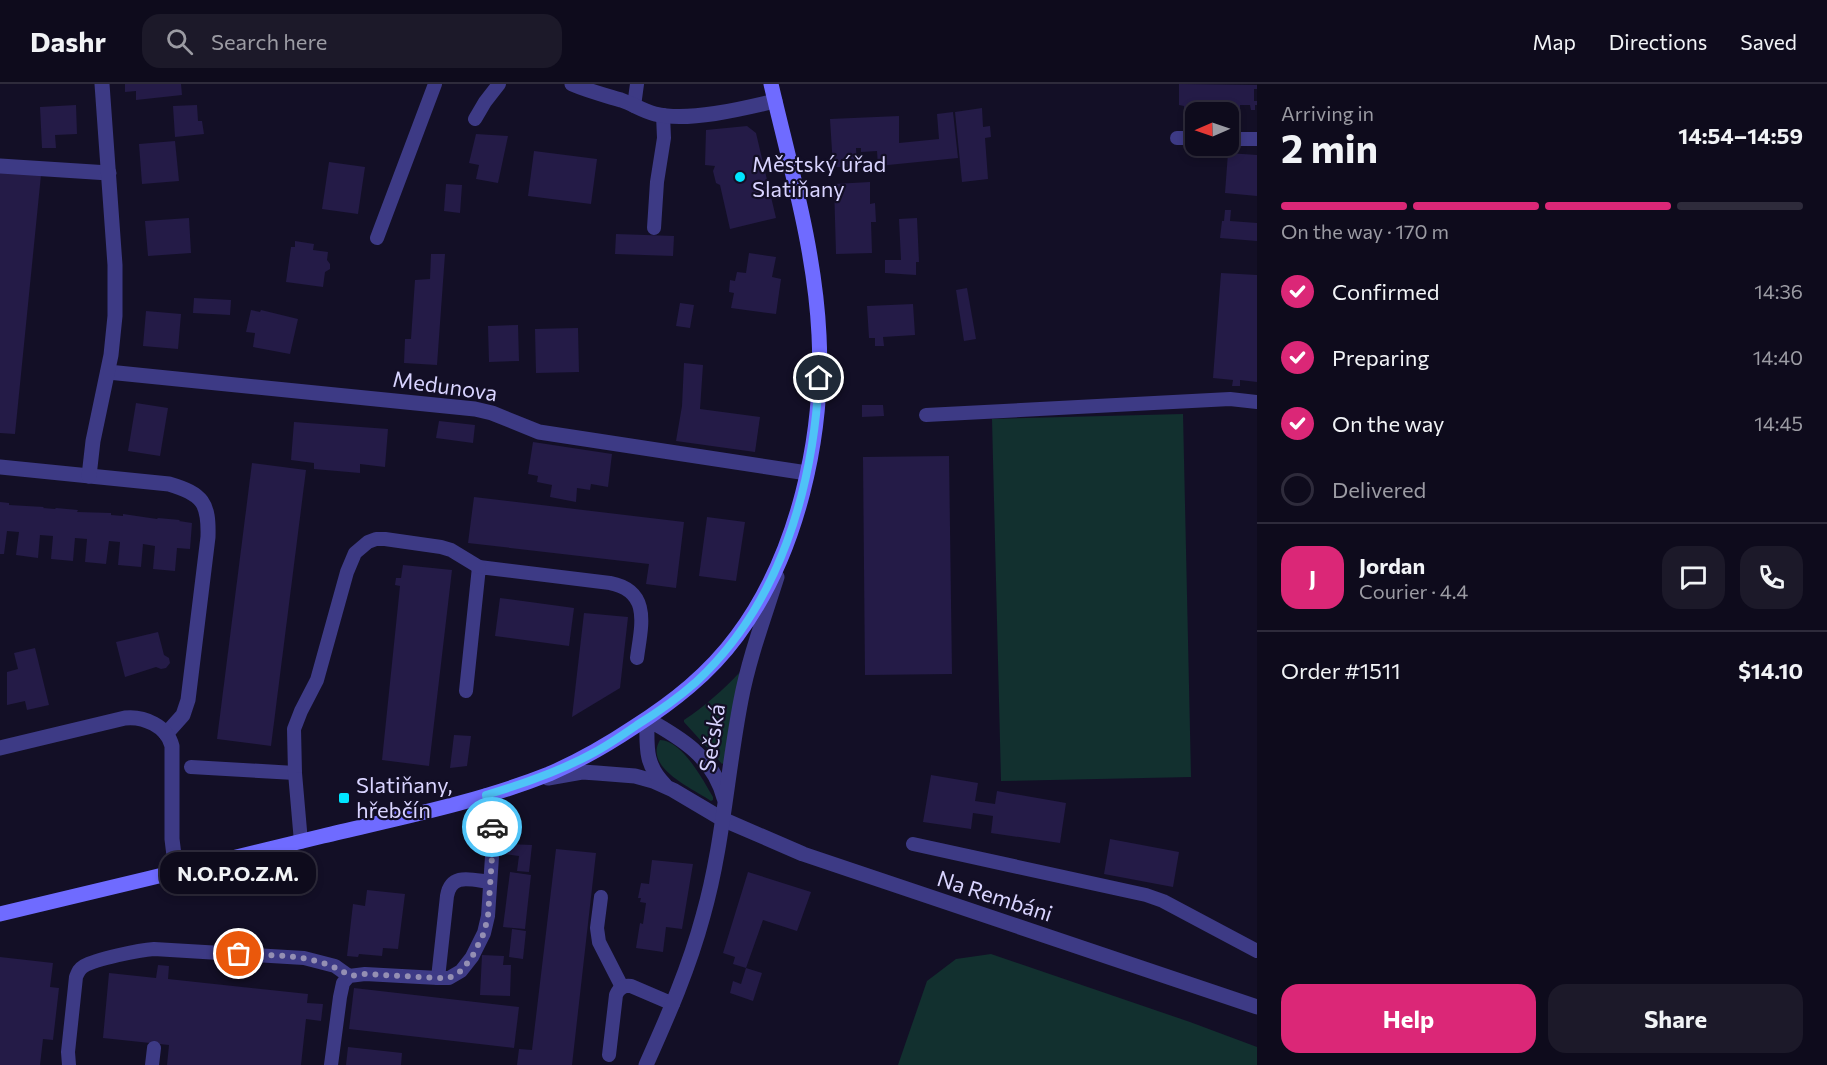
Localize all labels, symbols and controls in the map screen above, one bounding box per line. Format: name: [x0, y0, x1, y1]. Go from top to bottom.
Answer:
search box: [142, 14, 562, 68]
text: Dashr: [30, 24, 106, 58]
icon: search: [163, 25, 196, 58]
text: Search here: [211, 28, 327, 55]
text: Map: [1533, 29, 1576, 54]
text: Directions: [1609, 29, 1707, 54]
text: Saved: [1740, 29, 1797, 54]
text: Arriving in: [1281, 101, 1374, 125]
north arrow: [1185, 102, 1239, 156]
map controls: [1185, 102, 1239, 156]
text: 14:54–14:59: [1678, 122, 1803, 149]
text: 2 min: [1281, 123, 1378, 171]
place label: Městský úřad Slatiňany: [752, 150, 886, 202]
marker: Městský úřad Slatiňany: [733, 170, 747, 184]
text: On the way · 170 m: [1281, 219, 1449, 243]
icon: check: [1281, 275, 1314, 308]
text: Confirmed: [1332, 278, 1439, 305]
text: 14:36: [1754, 279, 1803, 303]
icon: check: [1281, 341, 1314, 374]
text: Preparing: [1332, 344, 1429, 371]
text: 14:40: [1753, 345, 1803, 369]
pin: [793, 352, 844, 403]
icon: home: [802, 361, 835, 394]
street label: Medunova: [391, 365, 499, 406]
icon: check: [1281, 407, 1314, 440]
text: On the way: [1332, 410, 1444, 437]
text: 14:45: [1754, 411, 1803, 435]
text: Delivered: [1332, 476, 1426, 503]
button: chat: [1662, 546, 1725, 609]
button: phone: [1740, 546, 1803, 609]
text: Jordan: [1359, 552, 1425, 579]
text: J: [1309, 564, 1316, 591]
text: Courier · 4.4: [1359, 579, 1468, 603]
text: Order #1511: [1281, 657, 1401, 684]
text: $14.10: [1738, 657, 1803, 684]
street label: Sečská: [693, 702, 730, 774]
place label: Slatiňany, hřebčín: [356, 771, 453, 823]
marker: Slatiňany, hřebčín: [337, 791, 351, 805]
courier: [462, 797, 522, 857]
icon: car: [476, 811, 509, 844]
callout: N.O.P.O.Z.M.: [161, 852, 317, 894]
text: N.O.P.O.Z.M.: [177, 861, 299, 885]
street label: Na Rembáni: [934, 864, 1056, 927]
pin: [213, 928, 264, 979]
icon: bag: [222, 937, 255, 970]
button: Help: [1281, 984, 1536, 1053]
button: Share: [1548, 984, 1803, 1053]

